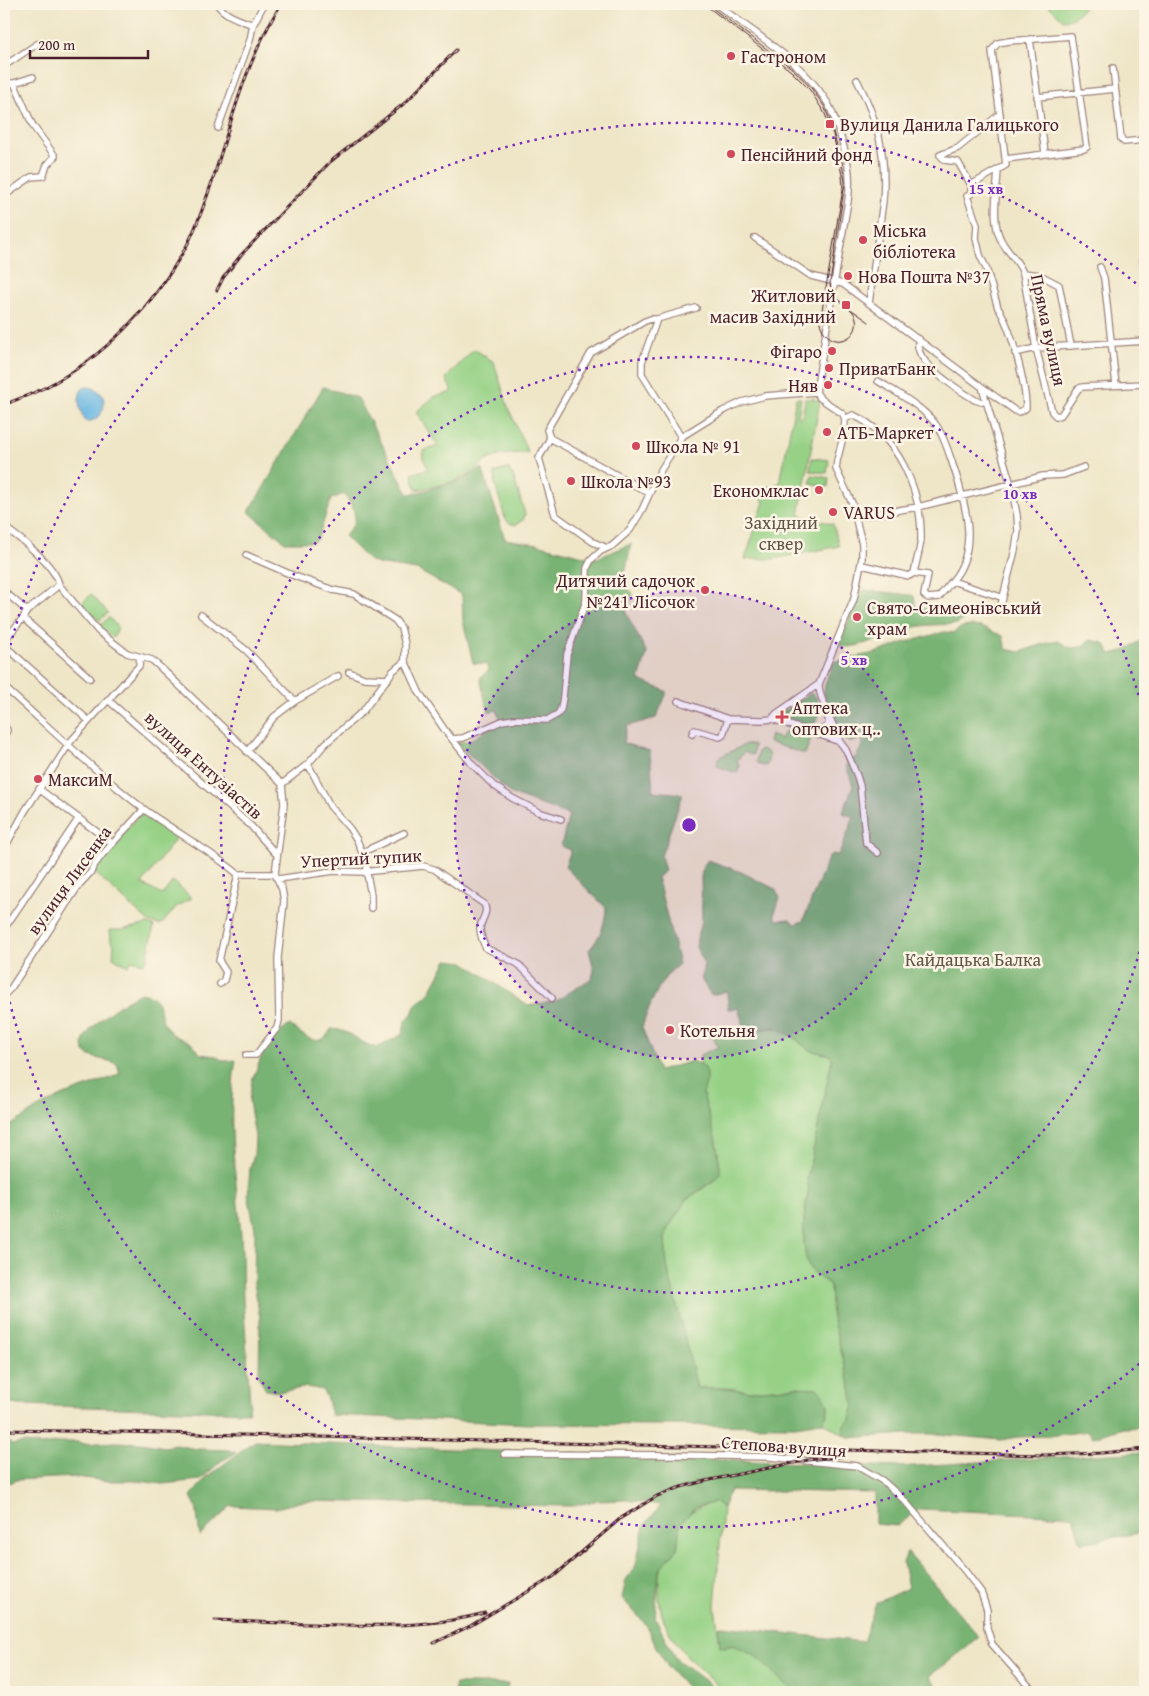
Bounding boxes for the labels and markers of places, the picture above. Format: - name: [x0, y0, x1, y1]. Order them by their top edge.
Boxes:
- place label: Гастроном: [741, 43, 826, 70]
- marker: Гастроном: [725, 50, 737, 62]
- place label: Вулиця Данила Галицького: [840, 111, 1059, 138]
- marker: Вулиця Данила Галицького: [824, 118, 836, 130]
- place label: Пенсійний фонд: [741, 141, 873, 168]
- marker: Пенсійний фонд: [725, 148, 737, 160]
- place label: Міська бібліотека: [873, 217, 956, 265]
- marker: Міська бібліотека: [857, 234, 869, 246]
- place label: Нова Пошта №37: [858, 263, 990, 290]
- marker: Нова Пошта №37: [842, 270, 854, 282]
- place label: Житловий масив Західний: [709, 282, 836, 330]
- marker: Житловий масив Західний: [840, 299, 852, 311]
- place label: Фігаро: [770, 338, 822, 365]
- marker: Фігаро: [826, 345, 838, 357]
- place label: ПриватБанк: [839, 355, 936, 382]
- marker: ПриватБанк: [823, 362, 835, 374]
- place label: Няв: [788, 372, 818, 399]
- marker: Няв: [822, 379, 834, 391]
- place label: АТБ-Маркет: [837, 419, 934, 446]
- marker: АТБ-Маркет: [821, 426, 833, 438]
- place label: Школа № 91: [646, 433, 740, 460]
- marker: Школа № 91: [630, 440, 642, 452]
- place label: Школа №93: [581, 468, 671, 495]
- marker: Школа №93: [565, 475, 577, 487]
- place label: Економклас: [713, 477, 809, 504]
- marker: Економклас: [813, 484, 825, 496]
- place label: VARUS: [843, 499, 895, 526]
- marker: VARUS: [827, 506, 839, 518]
- place label: Дитячий садочок №241 Лісочок: [555, 567, 696, 615]
- marker: Дитячий садочок №241 Лісочок: [699, 584, 711, 596]
- place label: Свято-Симеонівський храм: [867, 594, 1042, 642]
- marker: Свято-Симеонівський храм: [851, 611, 863, 623]
- place label: Аптека оптових ц‥: [792, 694, 881, 742]
- marker: Аптека оптових ц‥: [776, 711, 788, 723]
- place label: МаксиМ: [48, 766, 113, 793]
- marker: МаксиМ: [32, 773, 44, 785]
- centre of rings: [680, 816, 698, 834]
- place label: Котельня: [680, 1017, 755, 1044]
- marker: Котельня: [664, 1024, 676, 1036]

